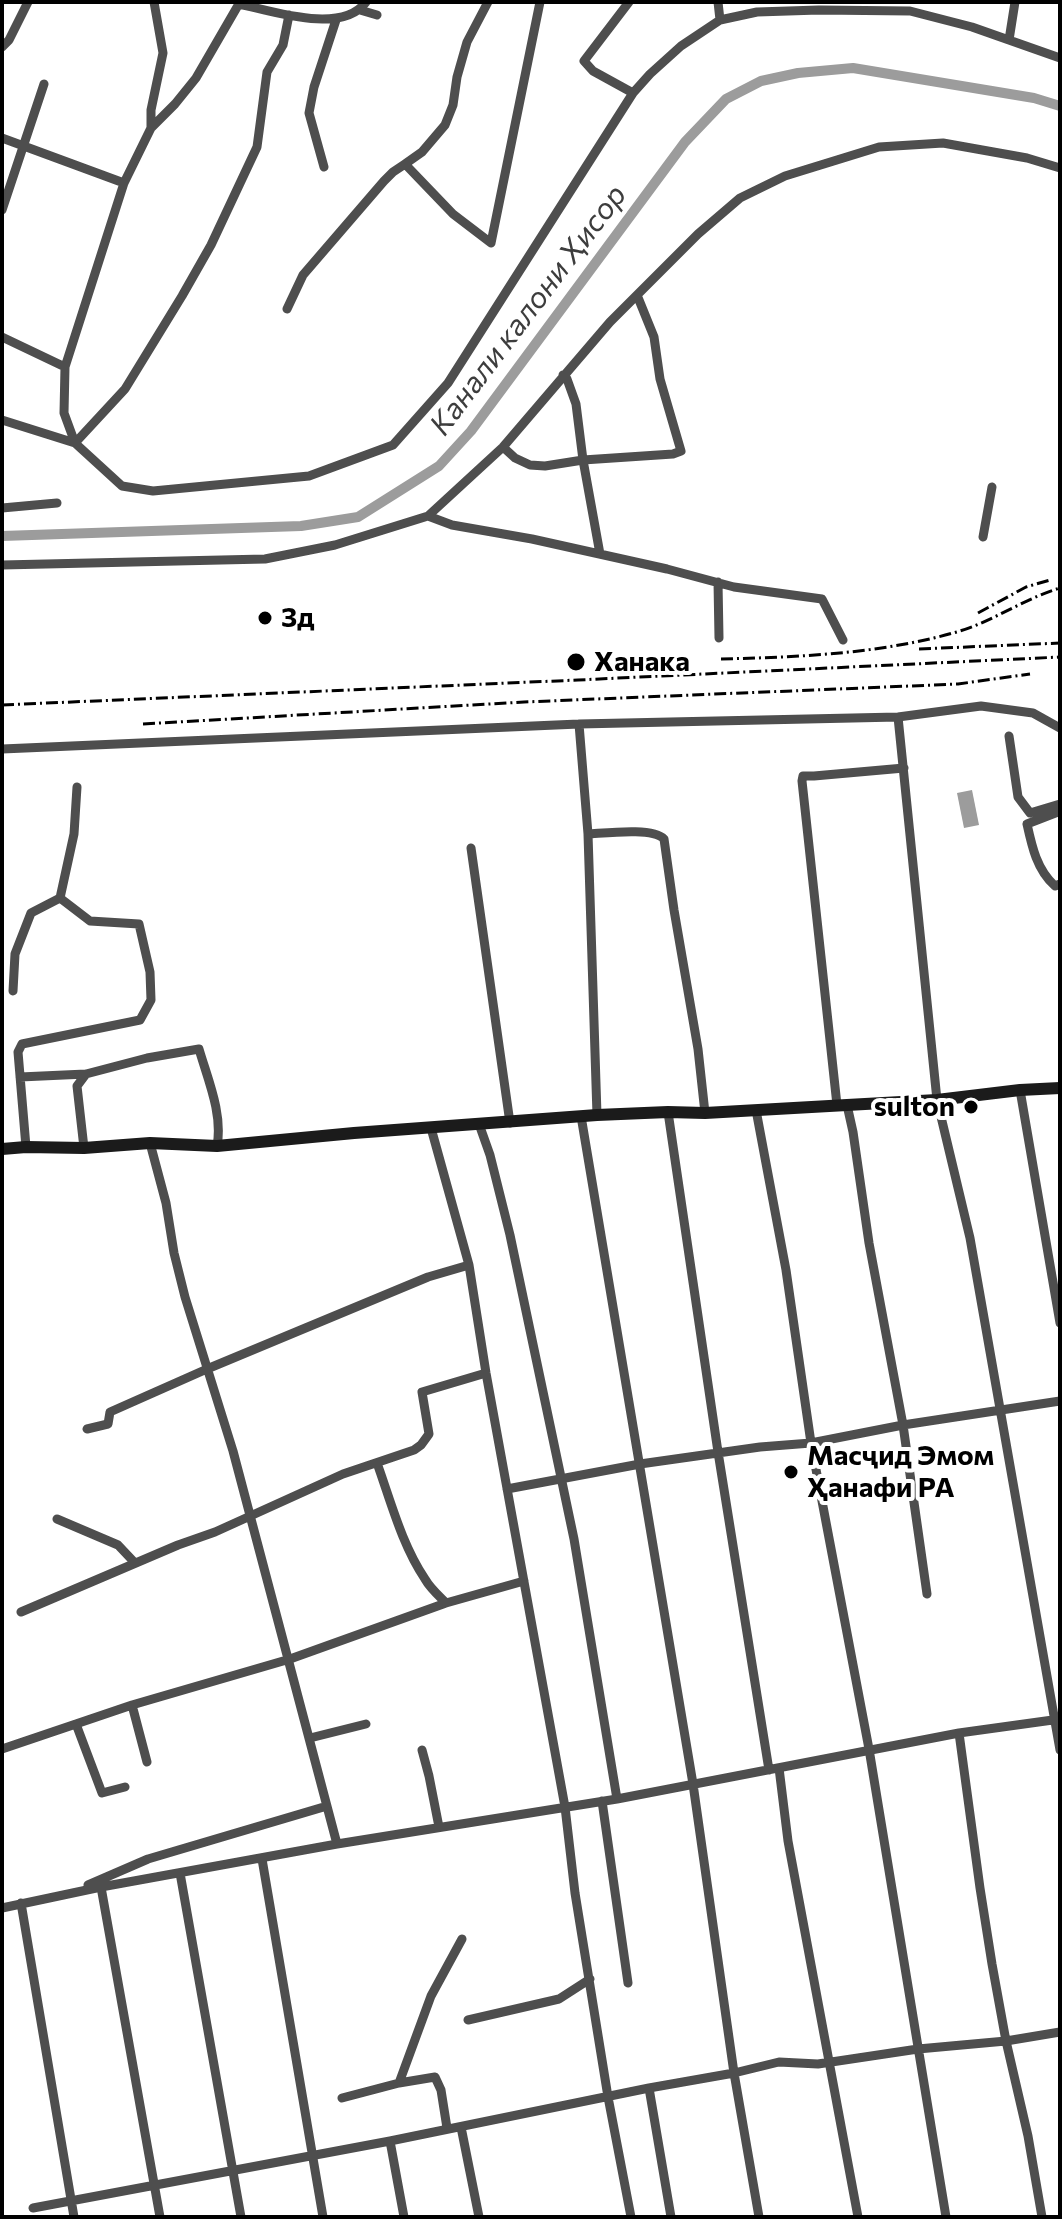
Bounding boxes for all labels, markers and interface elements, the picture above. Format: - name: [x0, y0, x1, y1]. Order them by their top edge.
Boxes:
- water label: Канали калони Ҳисор: [422, 178, 634, 442]
- place label: 3д: [281, 601, 315, 635]
- marker: 3д: [256, 609, 274, 627]
- place label: Ханака: [594, 645, 690, 679]
- marker: Ханака: [565, 651, 587, 673]
- place label: sulton: [874, 1090, 955, 1124]
- marker: sulton: [962, 1098, 980, 1116]
- place label: Масҷид Эмом Ҳанафи РА: [807, 1439, 994, 1505]
- marker: Масҷид Эмом Ҳанафи РА: [782, 1463, 800, 1481]

